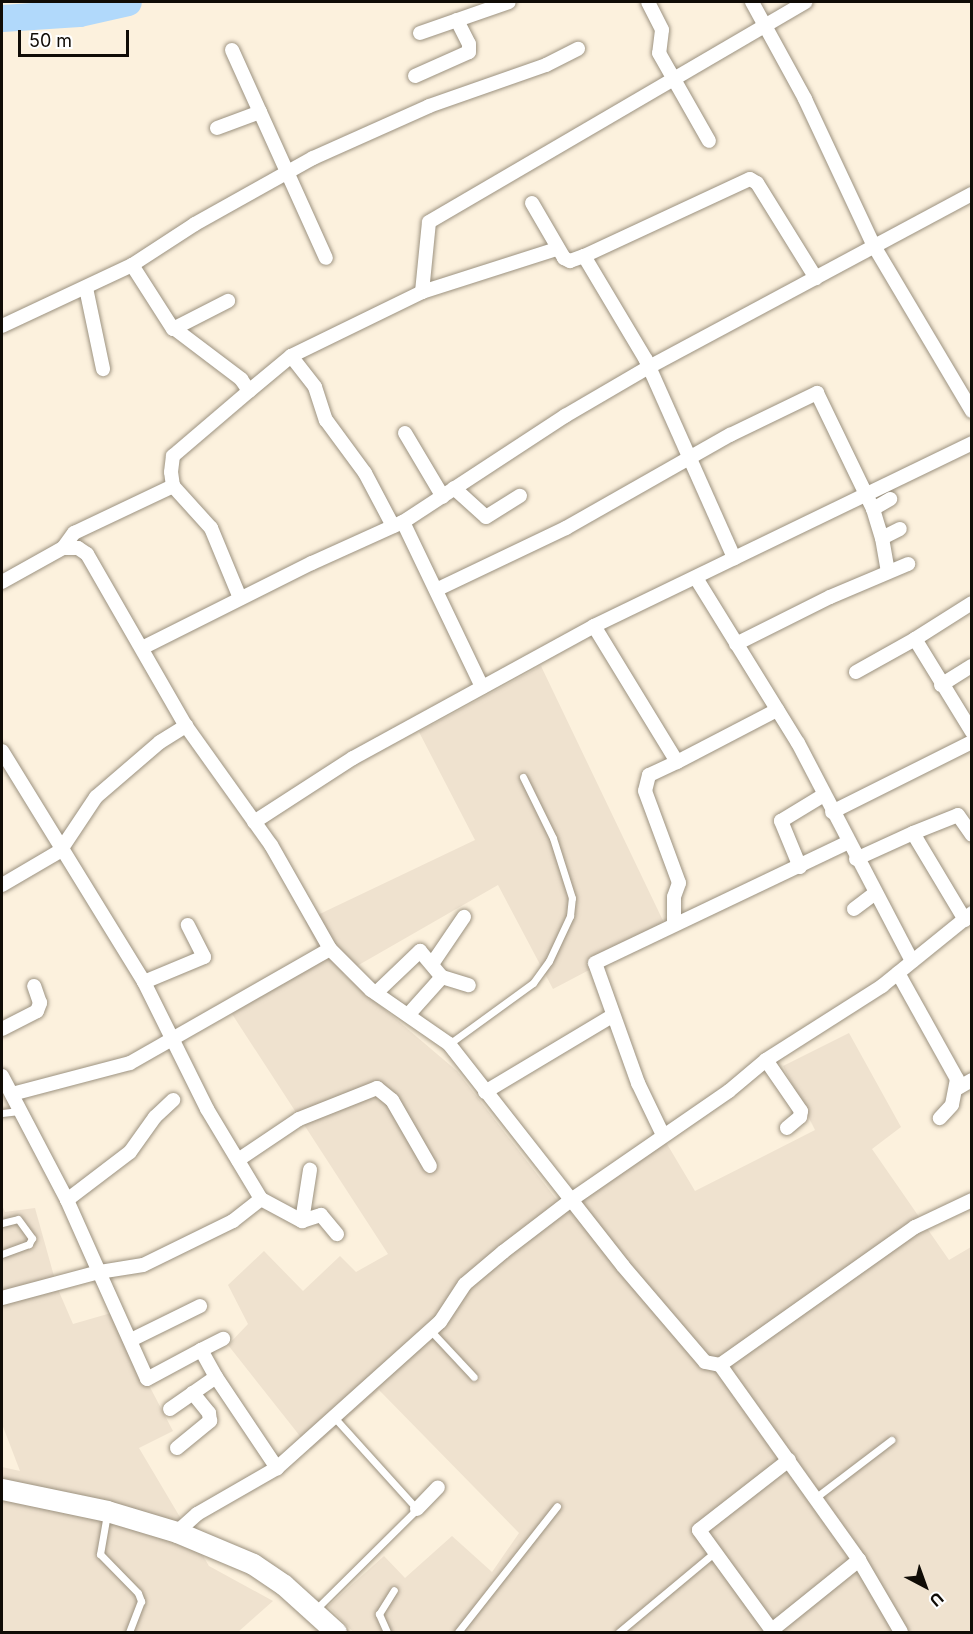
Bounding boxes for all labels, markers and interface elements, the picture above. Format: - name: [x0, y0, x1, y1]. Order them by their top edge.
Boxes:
- scale bar: [21, 18, 132, 56]
- text: 50 m: [29, 30, 72, 51]
- north arrow: [895, 1556, 955, 1616]
- text: U: [926, 1588, 948, 1611]

